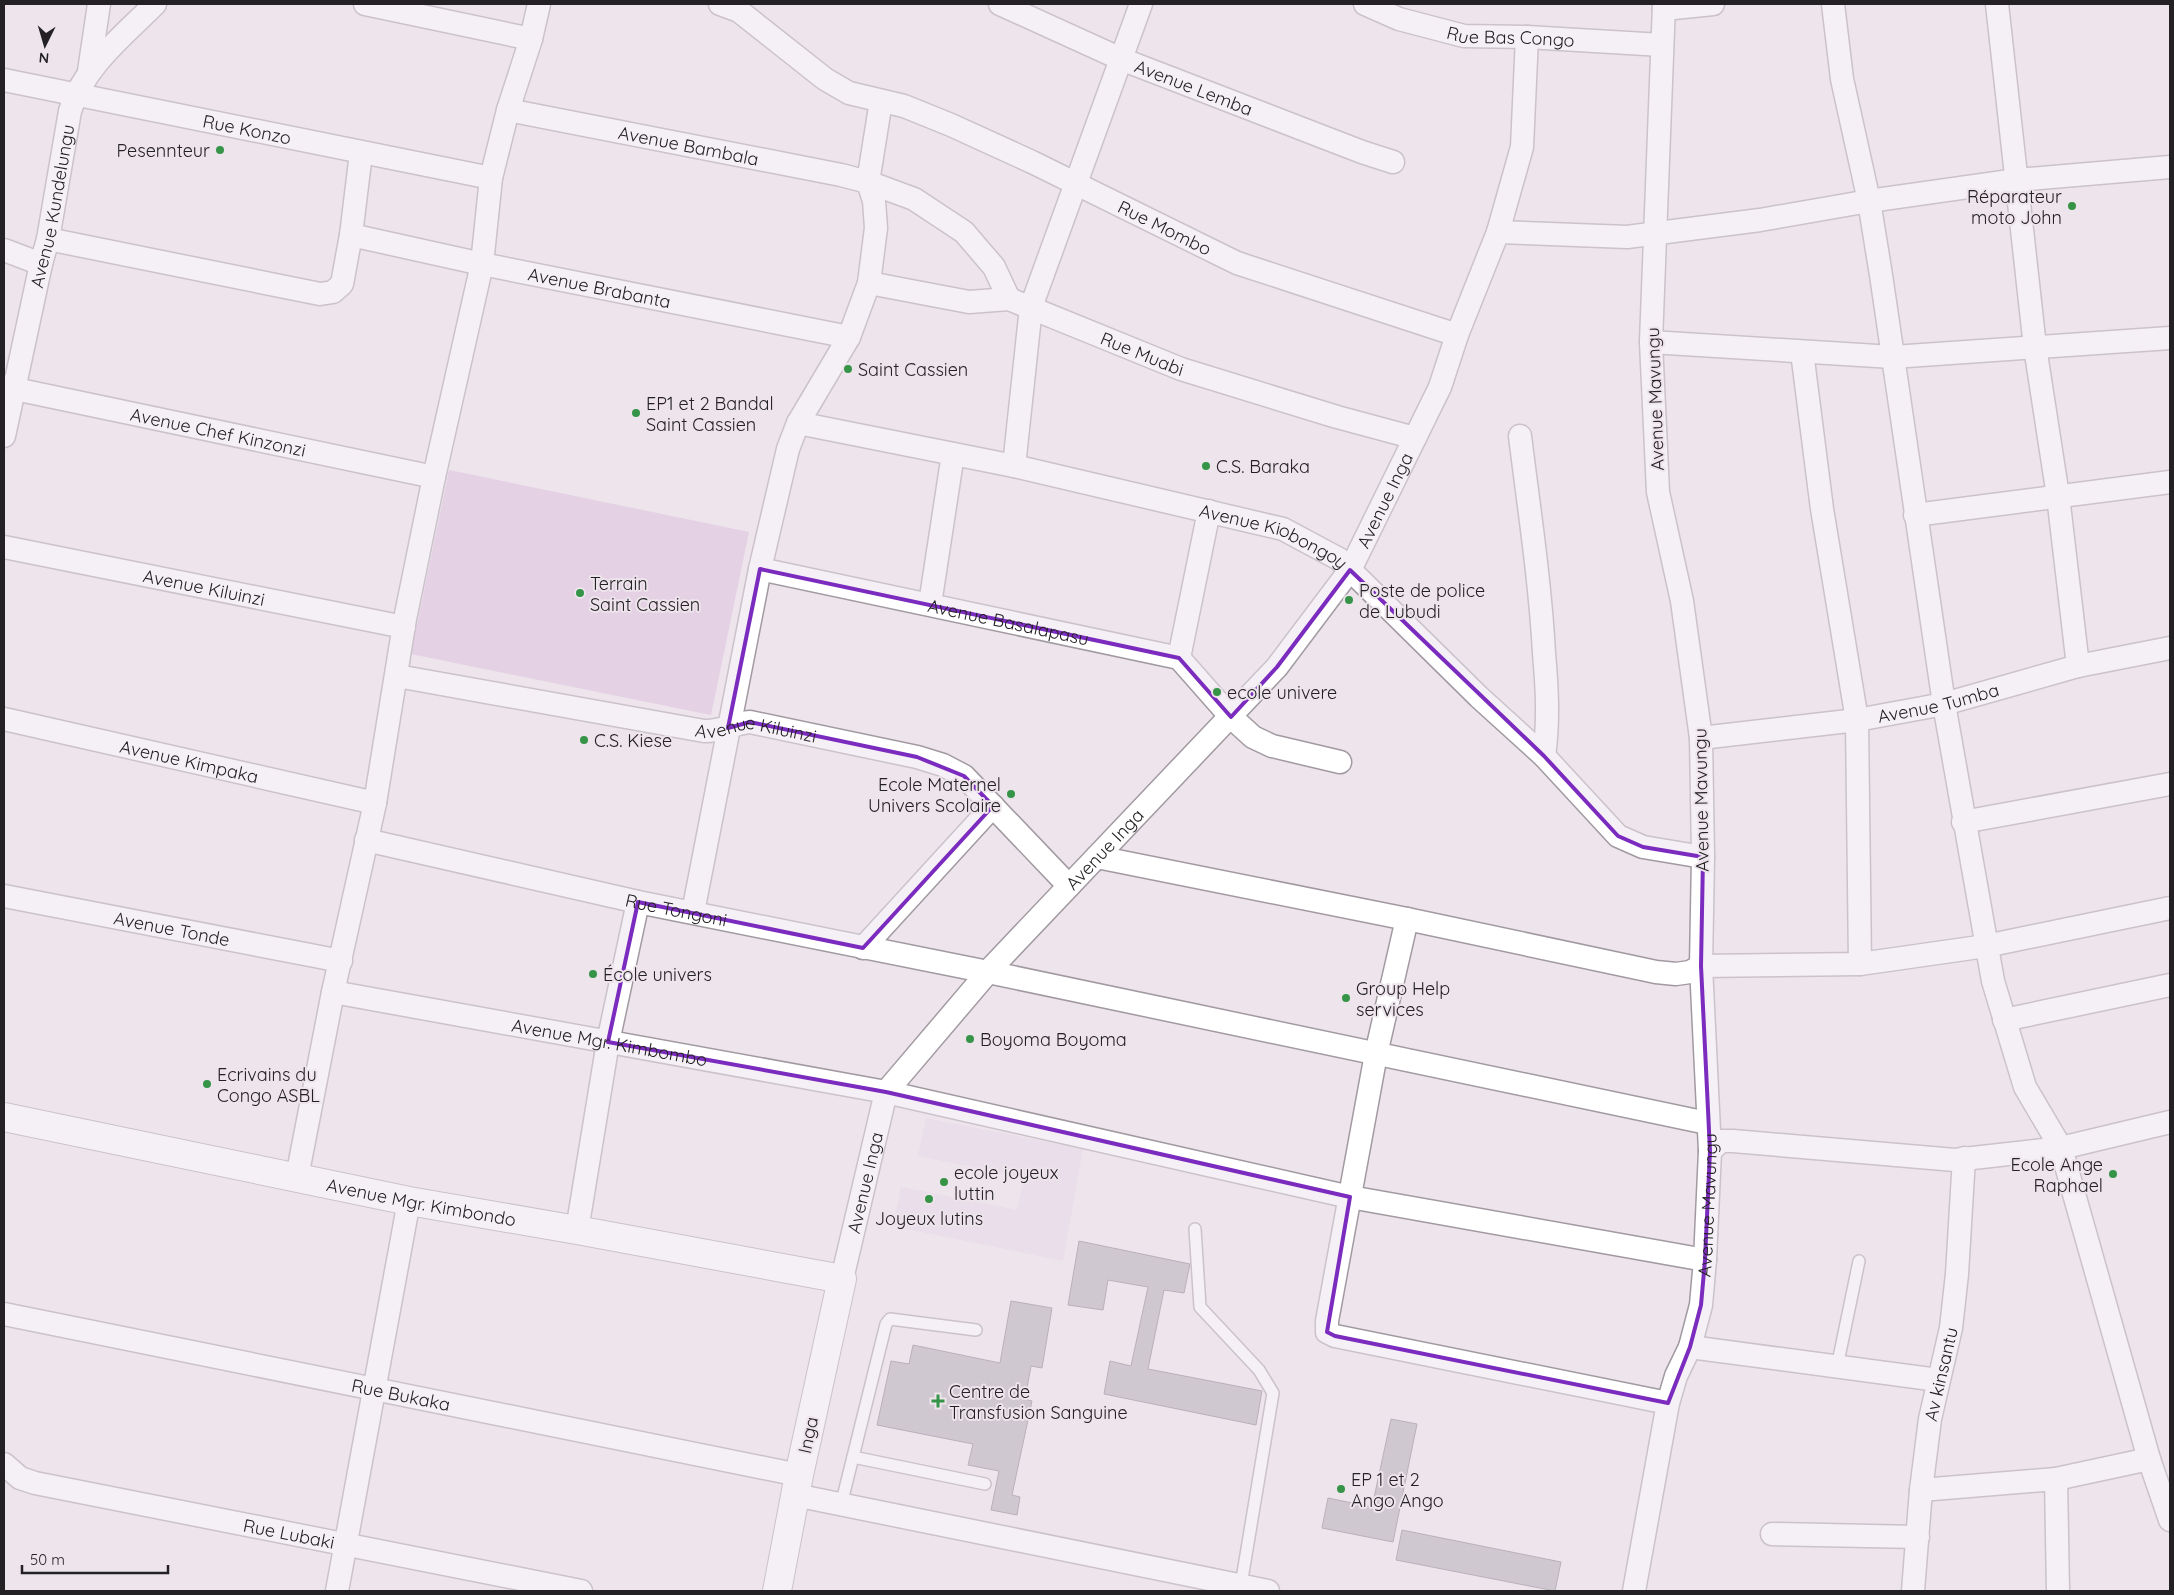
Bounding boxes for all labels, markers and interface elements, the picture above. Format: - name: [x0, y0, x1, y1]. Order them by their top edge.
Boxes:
- north arrow: [20, 20, 70, 70]
- street label: Rue Bas Congo: [1444, 20, 1575, 51]
- text: N: [38, 49, 50, 67]
- street label: Avenue Lemba: [1132, 54, 1256, 120]
- street label: Rue Konzo: [201, 109, 293, 149]
- street label: Avenue Bambala: [616, 120, 761, 170]
- street label: Avenue Kundelungu: [25, 122, 79, 290]
- place label: Pesennteur: [117, 139, 210, 162]
- marker: Pesennteur: [214, 144, 226, 156]
- place label: Réparateur moto John: [1967, 185, 2062, 229]
- street label: Rue Mombo: [1114, 195, 1215, 260]
- marker: Réparateur moto John: [2066, 200, 2078, 212]
- street label: Avenue Brabanta: [526, 262, 673, 313]
- street label: Rue Muabi: [1097, 326, 1187, 381]
- street label: Avenue Mavungu: [1641, 327, 1669, 471]
- place label: Saint Cassien: [858, 358, 968, 381]
- marker: Saint Cassien: [842, 363, 854, 375]
- place label: EP1 et 2 Bandal Saint Cassien: [646, 392, 774, 436]
- street label: Avenue Chef Kinzonzi: [128, 402, 308, 461]
- marker: EP1 et 2 Bandal Saint Cassien: [630, 407, 642, 419]
- street label: Avenue Inga: [1351, 449, 1417, 552]
- place label: C.S. Baraka: [1216, 455, 1310, 478]
- marker: C.S. Baraka: [1200, 460, 1212, 472]
- street label: Avenue Kiobongoy: [1197, 498, 1353, 573]
- street label: Avenue Kiluinzi: [141, 564, 267, 610]
- place label: Terrain Saint Cassien: [590, 572, 700, 616]
- place label: Poste de police de Lubudi: [1359, 579, 1485, 623]
- marker: Terrain Saint Cassien: [574, 587, 586, 599]
- street label: Avenue Basalapasu: [926, 593, 1091, 650]
- marker: Poste de police de Lubudi: [1343, 594, 1355, 606]
- street label: Avenue Tumba: [1876, 678, 2001, 727]
- place label: ecole univere: [1227, 681, 1337, 704]
- marker: ecole univere: [1211, 686, 1223, 698]
- street label: Avenue Kiluinzi: [693, 710, 819, 747]
- street label: Avenue Mavungu: [1688, 728, 1714, 872]
- place label: C.S. Kiese: [594, 729, 672, 752]
- street label: Avenue Kimpaka: [118, 734, 261, 788]
- marker: C.S. Kiese: [578, 734, 590, 746]
- place label: Ecole Maternel Univers Scolaire: [868, 773, 1001, 817]
- marker: Ecole Maternel Univers Scolaire: [1005, 788, 1017, 800]
- street label: Avenue Inga: [1060, 803, 1148, 894]
- street label: Rue Tongoni: [623, 888, 729, 931]
- street label: Avenue Tonde: [112, 906, 232, 951]
- place label: École univers: [603, 963, 712, 986]
- marker: École univers: [587, 968, 599, 980]
- place label: Group Help services: [1356, 977, 1450, 1021]
- marker: Group Help services: [1340, 992, 1352, 1004]
- street label: Avenue Mgr. Kimbombo: [510, 1013, 709, 1071]
- place label: Boyoma Boyoma: [980, 1028, 1127, 1051]
- marker: Boyoma Boyoma: [964, 1033, 976, 1045]
- place label: Ecrivains du Congo ASBL: [217, 1063, 320, 1107]
- marker: Ecrivains du Congo ASBL: [201, 1078, 213, 1090]
- street label: Avenue Inga: [842, 1130, 888, 1236]
- street label: Avenue Mavungu: [1692, 1133, 1722, 1278]
- place label: Ecole Ange Raphael: [2011, 1153, 2103, 1197]
- place label: ecole joyeux luttin: [954, 1161, 1059, 1205]
- marker: Ecole Ange Raphael: [2107, 1168, 2119, 1180]
- street label: Avenue Mgr. Kimbondo: [325, 1173, 518, 1231]
- marker: ecole joyeux luttin: [938, 1176, 950, 1188]
- marker: Joyeux lutins: [923, 1193, 935, 1205]
- place label: Joyeux lutins: [875, 1207, 983, 1230]
- street label: Av kinsantu: [1918, 1325, 1962, 1423]
- street label: Rue Bukaka: [350, 1373, 452, 1416]
- place label: Centre de Transfusion Sanguine: [949, 1380, 1128, 1424]
- marker: Centre de Transfusion Sanguine: [931, 1394, 945, 1408]
- street label: Inga: [793, 1415, 823, 1455]
- place label: EP 1 et 2 Ango Ango: [1351, 1468, 1444, 1512]
- marker: EP 1 et 2 Ango Ango: [1335, 1483, 1347, 1495]
- street label: Rue Lubaki: [241, 1513, 337, 1553]
- scale bar: [22, 1542, 169, 1574]
- text: 50 m: [30, 1550, 65, 1569]

